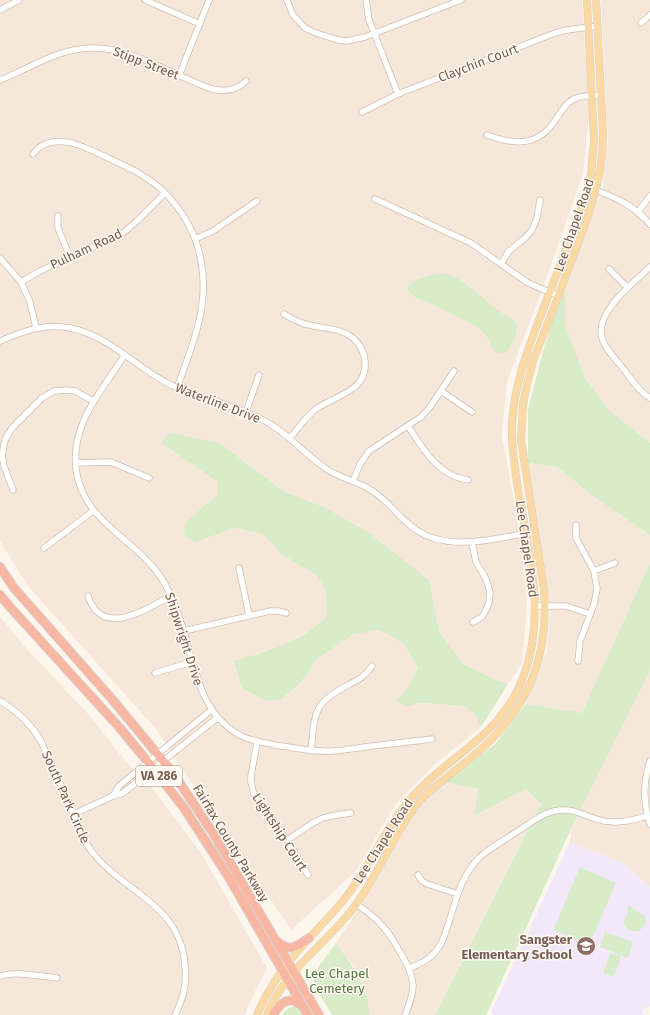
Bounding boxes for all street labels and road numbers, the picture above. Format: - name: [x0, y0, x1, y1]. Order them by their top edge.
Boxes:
- street label: Claychin Court: [436, 41, 520, 85]
- street label: Stipp Street: [111, 44, 181, 83]
- street label: Lee Chapel Road: [551, 176, 597, 274]
- street label: Pulham Road: [48, 226, 124, 272]
- street label: Waterline Drive: [173, 380, 263, 426]
- street label: Lee Chapel Road: [513, 500, 541, 598]
- street label: Shipwright Drive: [162, 591, 206, 687]
- street label: South Park Circle: [39, 748, 93, 846]
- road number: VA 286: [136, 766, 182, 786]
- street label: Fairfax County Parkway: [190, 781, 272, 905]
- street label: Lightship Court: [249, 790, 311, 874]
- street label: Lee Chapel Road: [350, 796, 416, 886]

